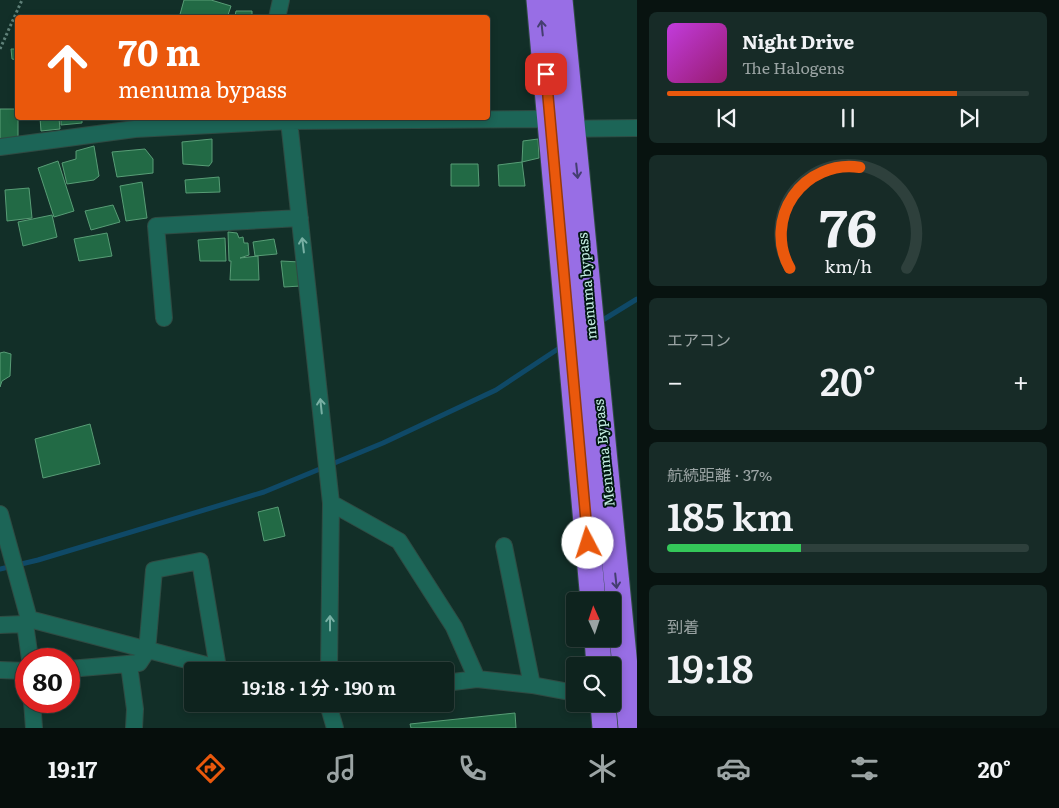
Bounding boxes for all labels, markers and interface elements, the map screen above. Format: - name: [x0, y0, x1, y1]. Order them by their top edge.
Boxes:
- one-way arrow: [537, 21, 547, 37]
- text: 70 m: [118, 25, 200, 77]
- text: Night Drive: [742, 27, 854, 55]
- icon: ahead: [35, 35, 100, 100]
- pin: [525, 53, 567, 95]
- text: The Halogens: [742, 55, 844, 79]
- icon: arrive: [532, 60, 560, 88]
- text: menuma bypass: [118, 72, 287, 105]
- icon: previous: [713, 104, 741, 132]
- icon: pause: [834, 104, 862, 132]
- icon: next: [955, 104, 983, 132]
- one-way arrow: [572, 163, 582, 179]
- text: 76: [819, 186, 877, 263]
- street label: menuma bypass: [571, 232, 601, 340]
- one-way arrow: [298, 237, 308, 253]
- text: km/h: [824, 252, 872, 279]
- text: エアコン: [667, 327, 731, 351]
- text: 20°: [820, 351, 876, 408]
- text: −: [667, 359, 683, 401]
- text: +: [1013, 359, 1029, 401]
- street label: Menuma Bypass: [587, 398, 619, 508]
- one-way arrow: [316, 399, 326, 415]
- text: 航続距離 · 37%: [667, 462, 772, 486]
- text: 185 km: [667, 486, 794, 543]
- position arrow: [561, 516, 613, 568]
- one-way arrow: [612, 572, 621, 588]
- north arrow: [566, 592, 621, 648]
- map controls: [566, 592, 621, 712]
- text: 到着: [667, 614, 699, 638]
- one-way arrow: [326, 615, 335, 631]
- text: 19:18: [667, 638, 754, 695]
- speed limit sign: 80: [15, 648, 80, 713]
- button: search: [566, 657, 621, 712]
- text: 19:18 · 1 分 · 190 m: [242, 673, 396, 701]
- icon: directions: [193, 751, 228, 786]
- icon: music: [324, 751, 359, 786]
- icon: phone: [455, 751, 490, 786]
- icon: climate: [585, 751, 620, 786]
- icon: car: [716, 751, 751, 786]
- icon: filters: [847, 751, 882, 786]
- text: 19:17: [48, 752, 97, 785]
- text: 20°: [978, 752, 1011, 785]

